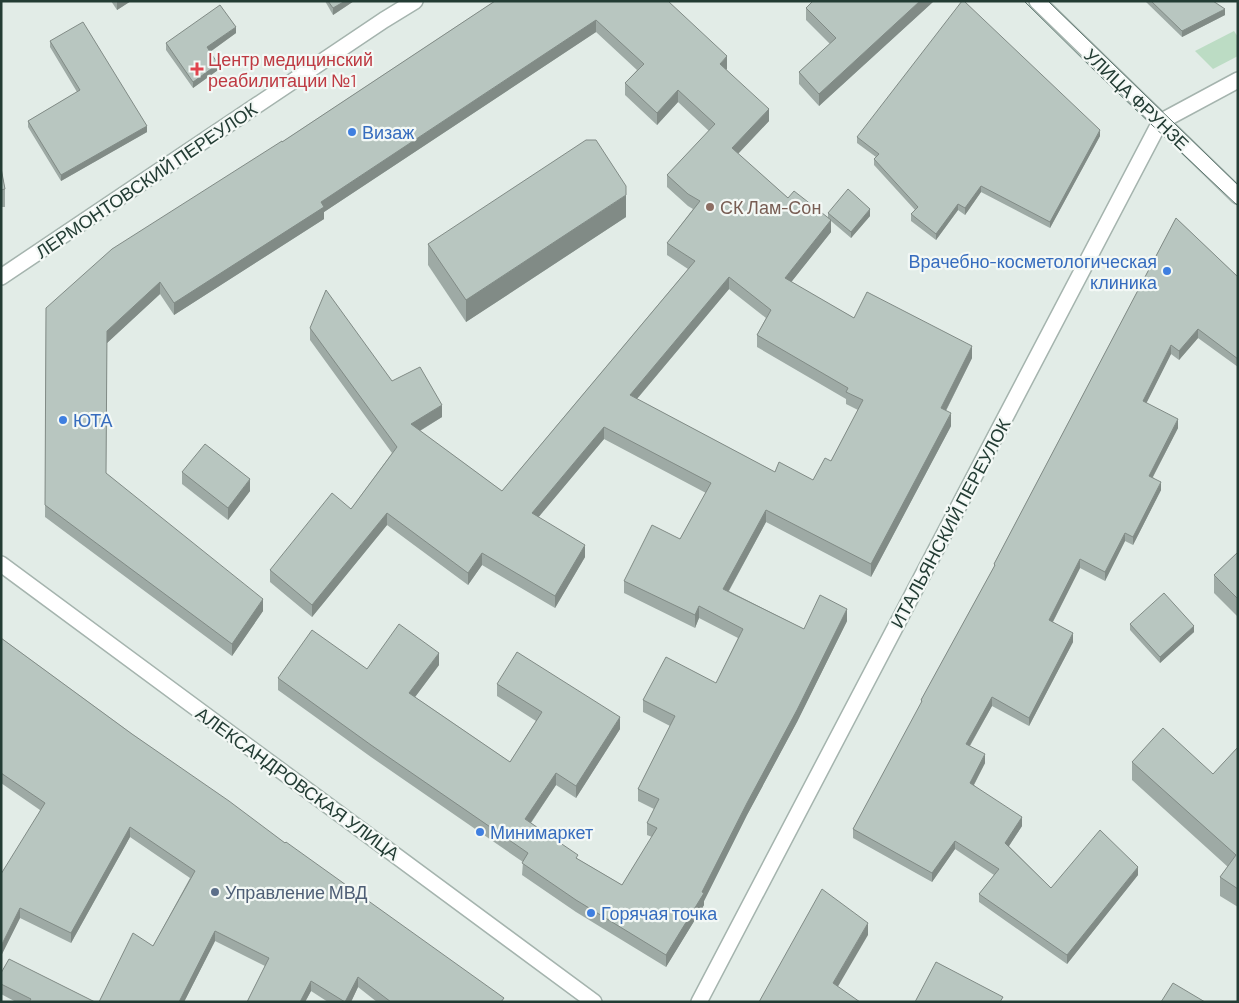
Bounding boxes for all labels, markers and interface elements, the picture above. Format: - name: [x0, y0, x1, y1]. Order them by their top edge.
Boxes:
- street label: УЛИЦА ФРУНЗЕ: [1080, 43, 1194, 155]
- place label: Центр медицинский реабилитации №1: [208, 48, 373, 91]
- marker: Центр медицинский реабилитации №1: [190, 62, 204, 76]
- street label: ЛЕРМОНТОВСКИЙ ПЕРЕУЛОК: [31, 97, 261, 262]
- place label: Визаж: [362, 121, 414, 143]
- marker: Визаж: [346, 126, 358, 138]
- place label: СК Лам-Сон: [720, 196, 821, 218]
- marker: СК Лам-Сон: [704, 201, 716, 213]
- place label: Врачебно-косметологическая клиника: [909, 250, 1158, 293]
- marker: Врачебно-косметологическая клиника: [1161, 265, 1173, 277]
- place label: ЮТА: [73, 409, 113, 431]
- marker: ЮТА: [57, 414, 69, 426]
- street label: ИТАЛЬЯНСКИЙ ПЕРЕУЛОК: [885, 414, 1015, 631]
- street label: АЛЕКСАНДРОВСКАЯ УЛИЦА: [192, 702, 404, 864]
- place label: Минимаркет: [490, 821, 593, 843]
- marker: Минимаркет: [474, 826, 486, 838]
- place label: Управление МВД: [225, 881, 367, 903]
- marker: Управление МВД: [209, 886, 221, 898]
- place label: Горячая точка: [601, 902, 718, 924]
- marker: Горячая точка: [585, 907, 597, 919]

